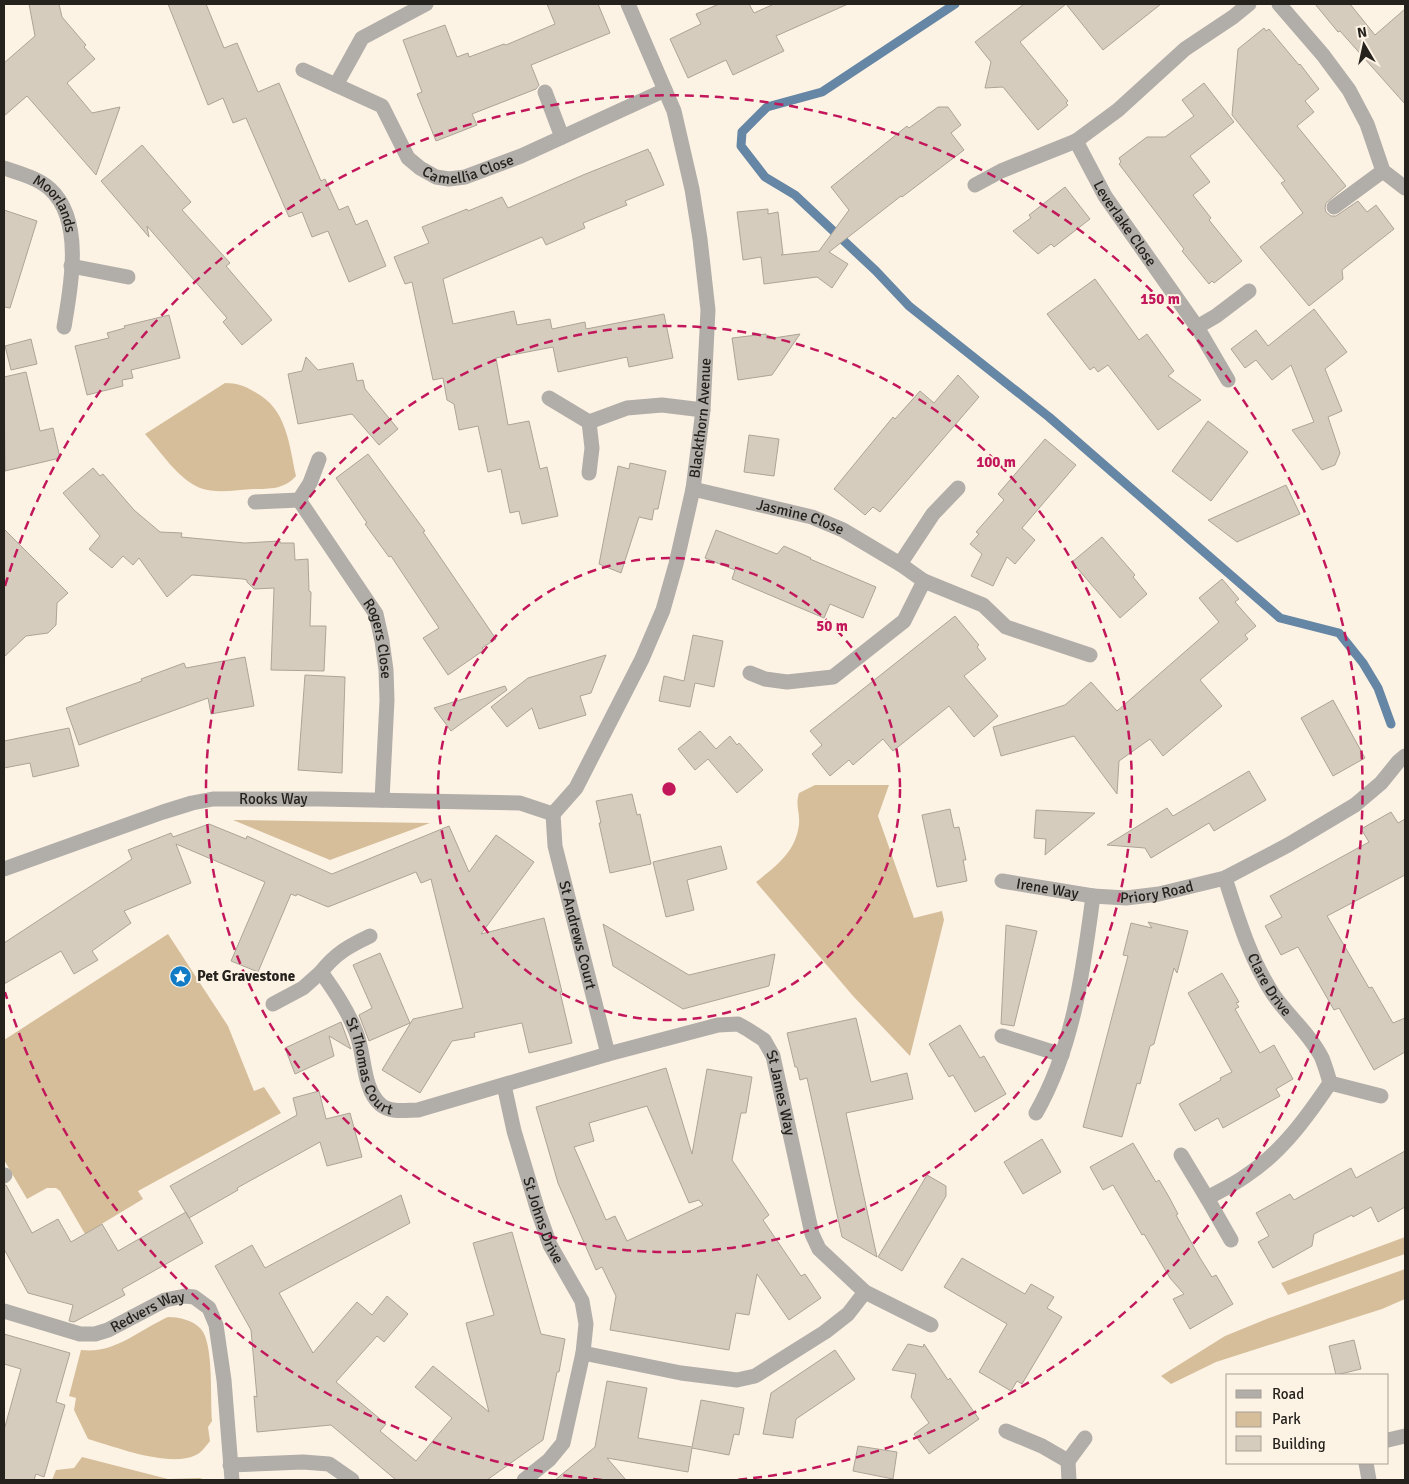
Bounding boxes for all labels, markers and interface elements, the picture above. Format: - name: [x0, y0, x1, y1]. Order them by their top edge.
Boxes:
- north arrow: [1339, 20, 1389, 70]
- text: N: [1356, 23, 1368, 42]
- street label: Camellia Close: [419, 151, 516, 188]
- street label: Moorlands: [30, 171, 80, 234]
- street label: Leverlake Close: [1090, 178, 1160, 270]
- text: 150 m: [1140, 290, 1180, 308]
- street label: Blackthorn Avenue: [685, 357, 715, 479]
- text: 100 m: [976, 453, 1016, 471]
- street label: Jasmine Close: [755, 495, 847, 539]
- street label: Rogers Close: [359, 595, 395, 679]
- text: 50 m: [816, 617, 848, 635]
- centre of rings: [660, 780, 678, 798]
- street label: Rooks Way: [239, 790, 308, 808]
- street label: Irene Way: [1015, 874, 1080, 902]
- street label: Priory Road: [1119, 877, 1195, 907]
- street label: St Andrews Court: [555, 879, 600, 991]
- street label: Clare Drive: [1244, 950, 1296, 1020]
- place icon: Pet Gravestone: [169, 964, 193, 988]
- place label: Pet Gravestone: [197, 967, 295, 985]
- street label: St Thomas Court: [342, 1014, 395, 1119]
- street label: St James Way: [762, 1047, 799, 1137]
- street label: St Johns Drive: [519, 1175, 568, 1267]
- street label: Redvers Way: [107, 1287, 186, 1336]
- legend: [1226, 1374, 1389, 1464]
- text: Road: [1272, 1385, 1304, 1403]
- text: Park: [1272, 1410, 1301, 1428]
- text: Building: [1272, 1435, 1326, 1453]

